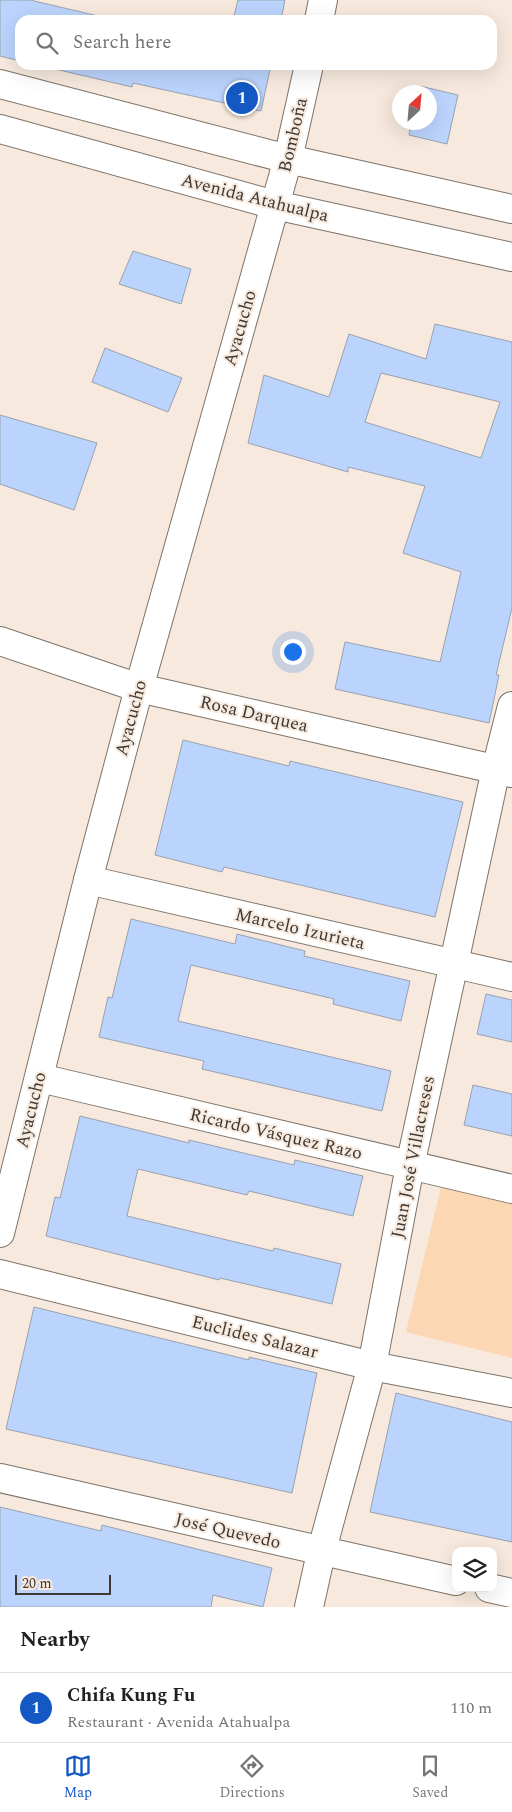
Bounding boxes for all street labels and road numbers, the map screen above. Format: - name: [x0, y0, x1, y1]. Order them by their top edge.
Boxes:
- street label: Bomboña: [271, 95, 315, 175]
- street label: Avenida Atahualpa: [178, 167, 332, 229]
- street label: Ayacucho: [216, 287, 264, 369]
- street label: Ayacucho: [108, 677, 154, 759]
- street label: Rosa Darquea: [197, 688, 311, 740]
- street label: Marcelo Izurieta: [232, 901, 368, 957]
- street label: Ayacucho: [8, 1069, 54, 1151]
- street label: Juan José Villacreses: [384, 1073, 442, 1241]
- street label: Ricardo Vásquez Razo: [187, 1101, 365, 1167]
- street label: Euclides Salazar: [189, 1308, 321, 1366]
- street label: José Quevedo: [172, 1506, 284, 1556]

